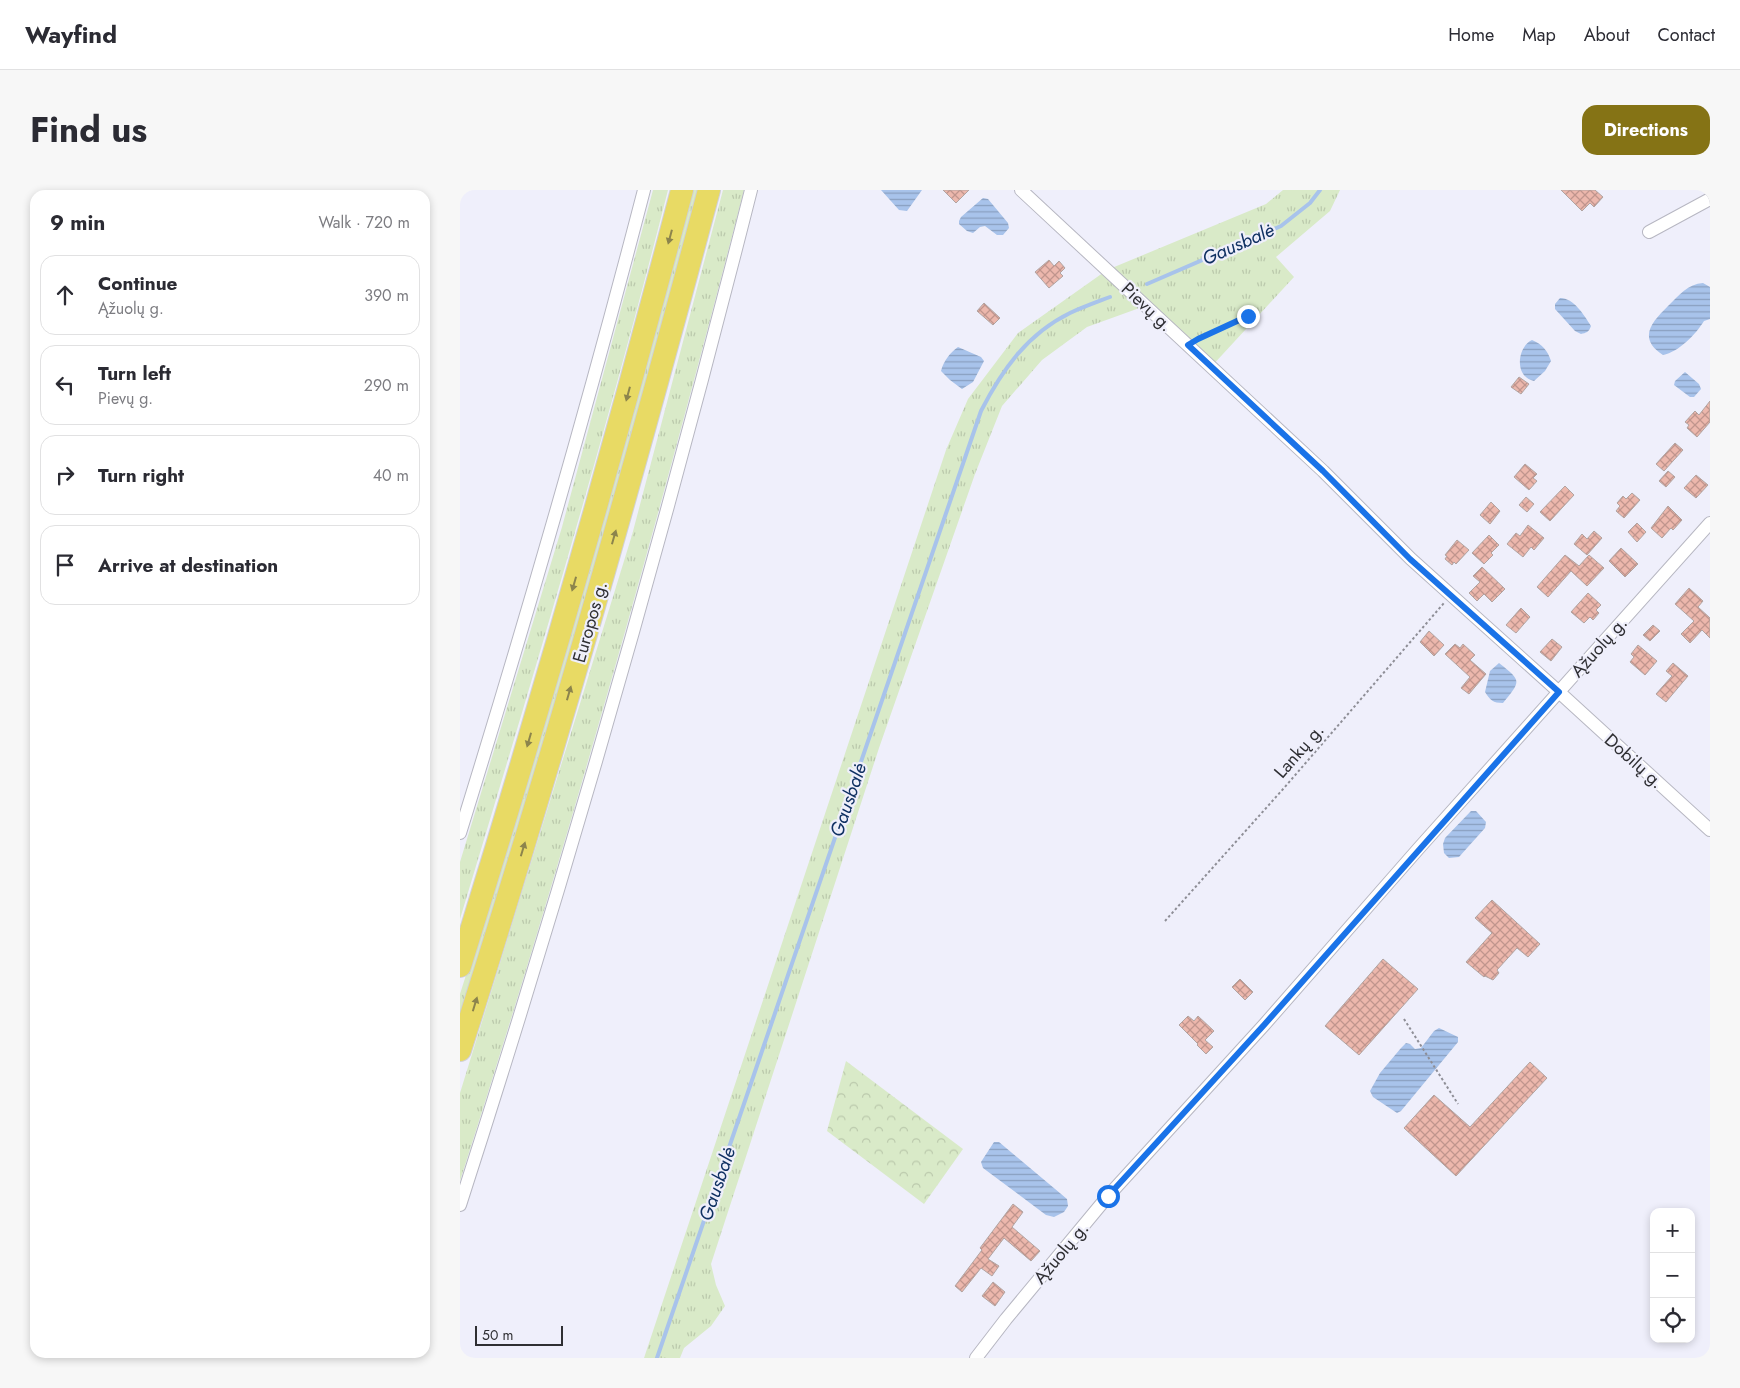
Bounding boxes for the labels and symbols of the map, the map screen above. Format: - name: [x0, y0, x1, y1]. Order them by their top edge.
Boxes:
- water label: Gausbalė: [1197, 216, 1279, 272]
- one-way arrow: [666, 230, 674, 245]
- street label: Pievų g.: [1115, 276, 1179, 338]
- route end: [1237, 305, 1260, 328]
- one-way arrow: [623, 387, 631, 402]
- one-way arrow: [611, 529, 619, 544]
- one-way arrow: [570, 577, 578, 592]
- street label: Europos g.: [566, 578, 614, 666]
- street label: Ąžuolų g.: [1565, 611, 1633, 683]
- one-way arrow: [566, 685, 574, 700]
- street label: Lankų g.: [1268, 718, 1330, 784]
- street label: Dobilų g.: [1599, 727, 1669, 795]
- one-way arrow: [524, 733, 532, 748]
- water label: Gausbalė: [823, 759, 873, 841]
- one-way arrow: [519, 841, 527, 856]
- one-way arrow: [471, 996, 479, 1011]
- water label: Gausbalė: [692, 1143, 742, 1225]
- route start: [1097, 1185, 1120, 1208]
- street label: Ąžuolų g.: [1027, 1216, 1095, 1290]
- scale bar: [475, 1323, 562, 1346]

